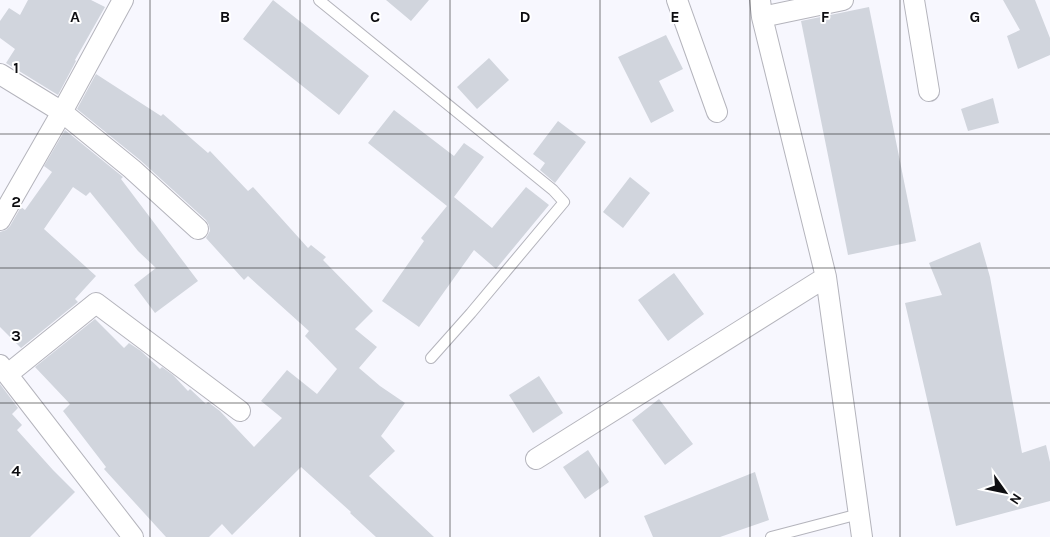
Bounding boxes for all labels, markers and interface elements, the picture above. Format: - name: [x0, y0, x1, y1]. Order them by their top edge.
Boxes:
- text: A: [70, 7, 80, 26]
- text: B: [220, 7, 230, 26]
- text: C: [370, 7, 380, 26]
- text: D: [520, 7, 531, 26]
- text: E: [670, 7, 680, 26]
- text: F: [821, 7, 830, 26]
- text: G: [970, 7, 980, 26]
- text: 1: [13, 58, 19, 77]
- text: 2: [11, 192, 21, 211]
- text: 3: [11, 326, 21, 345]
- text: 4: [11, 461, 21, 480]
- north arrow: [980, 467, 1030, 517]
- text: N: [1006, 490, 1025, 508]

